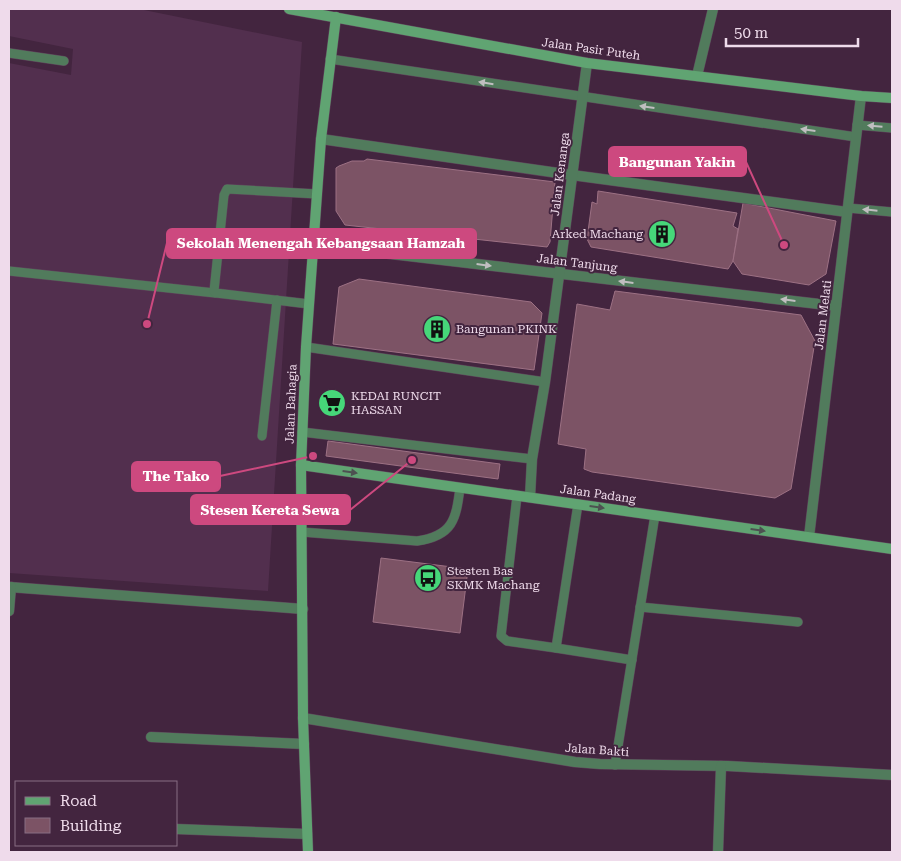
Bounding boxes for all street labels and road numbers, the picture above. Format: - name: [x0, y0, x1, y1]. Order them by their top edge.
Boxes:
- street label: Jalan Pasir Puteh: [541, 35, 641, 63]
- street label: Jalan Kenanga: [548, 131, 572, 217]
- street label: Jalan Tanjung: [536, 251, 618, 275]
- street label: Jalan Melati: [812, 279, 834, 351]
- street label: Jalan Bahagia: [283, 363, 299, 444]
- street label: Jalan Padang: [559, 482, 637, 506]
- street label: Jalan Bakti: [564, 741, 630, 759]

